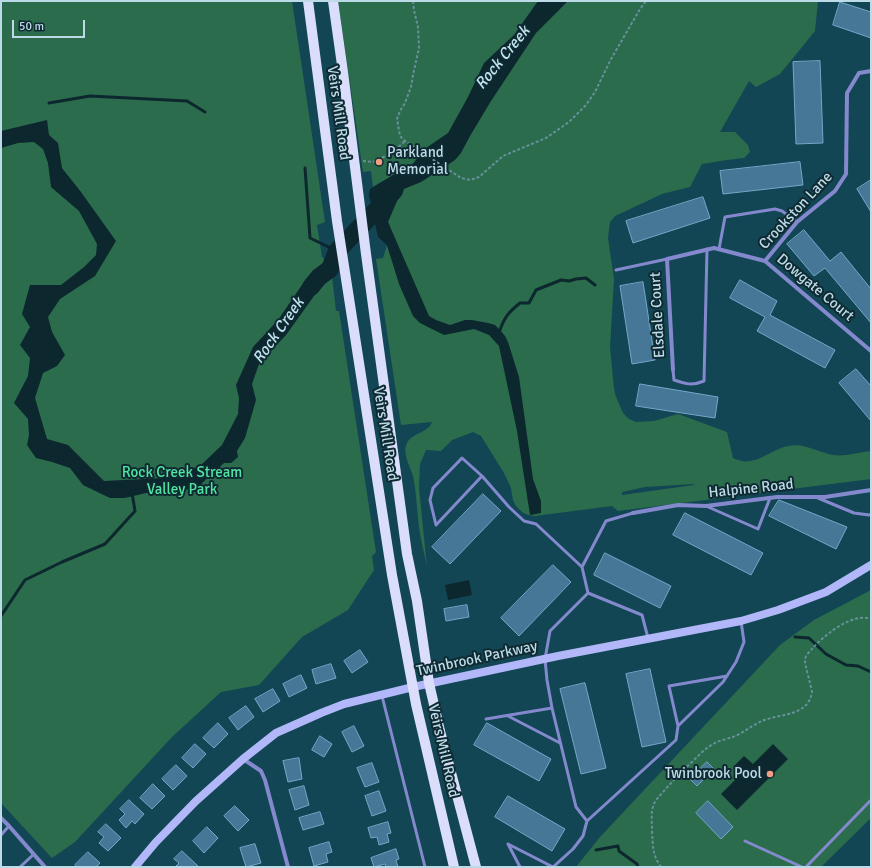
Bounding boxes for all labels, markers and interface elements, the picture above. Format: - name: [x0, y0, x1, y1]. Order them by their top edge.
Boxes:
- scale bar: [14, 12, 87, 38]
- text: 50 m: [19, 19, 44, 34]
- water label: Rock Creek: [472, 22, 534, 94]
- street label: Veirs Mill Road: [322, 65, 354, 161]
- place label: Parkland Memorial: [387, 144, 448, 179]
- marker: Parkland Memorial: [374, 157, 384, 167]
- street label: Crookston Lane: [756, 169, 836, 253]
- street label: Dowgate Court: [773, 250, 857, 326]
- street label: Elsdale Court: [647, 272, 669, 358]
- water label: Rock Creek: [249, 294, 309, 368]
- street label: Veirs Mill Road: [369, 386, 401, 482]
- park label: Rock Creek Stream Valley Park: [122, 464, 242, 499]
- street label: Halpine Road: [708, 476, 794, 502]
- street label: Twinbrook Parkway: [415, 637, 539, 681]
- street label: Veirs Mill Road: [424, 703, 462, 799]
- place label: Twinbrook Pool: [665, 765, 762, 783]
- marker: Twinbrook Pool: [765, 769, 775, 779]

